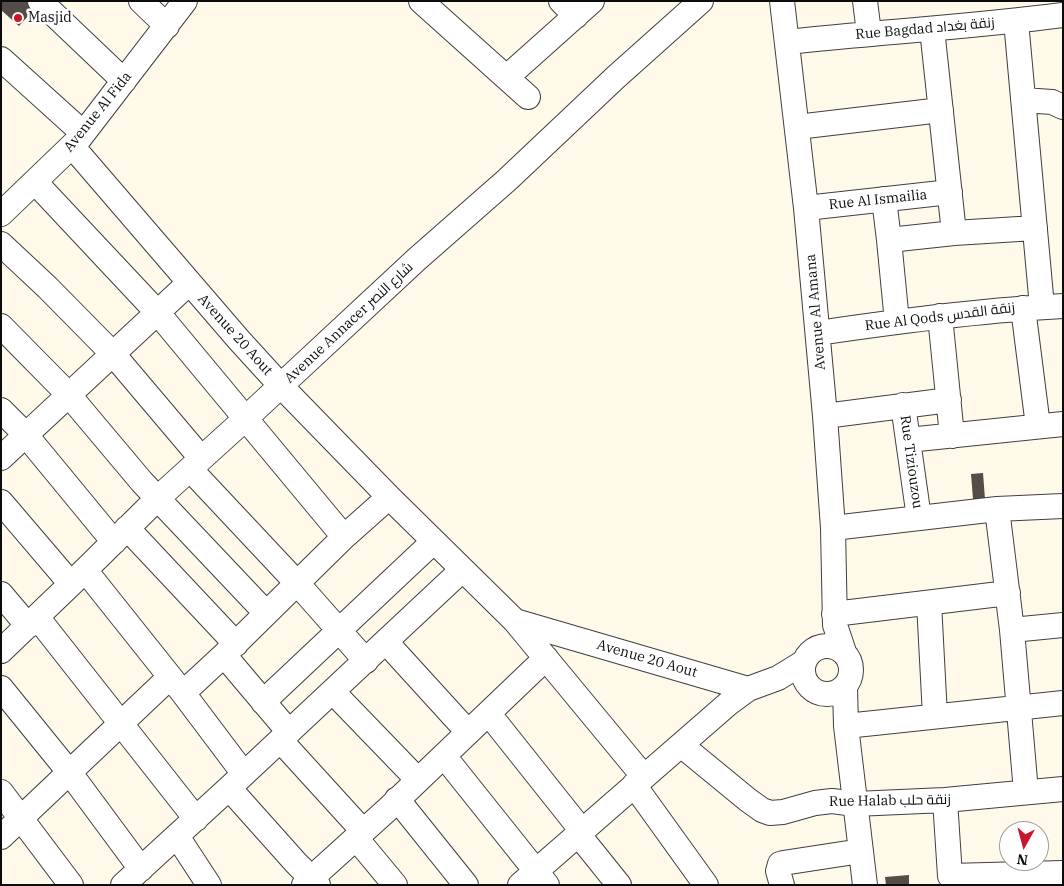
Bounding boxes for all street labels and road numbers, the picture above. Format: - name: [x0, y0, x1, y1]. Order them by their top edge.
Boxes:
- street label: Rue Bagdad زنقة بغداد: [855, 15, 995, 43]
- street label: Avenue Al Fida: [61, 68, 135, 156]
- street label: Rue Al Ismailia: [828, 186, 928, 214]
- street label: Avenue Al Amana: [803, 253, 829, 371]
- street label: Avenue Annacer شارع النصر: [281, 259, 417, 387]
- street label: Avenue 20 Aout: [194, 291, 276, 379]
- street label: Rue Al Qods زنقة القدس: [864, 299, 1016, 335]
- street label: Rue Tiziouzou: [896, 414, 926, 510]
- street label: Avenue 20 Aout: [595, 637, 699, 681]
- street label: Rue Halab زنقة حلب: [829, 792, 951, 810]

